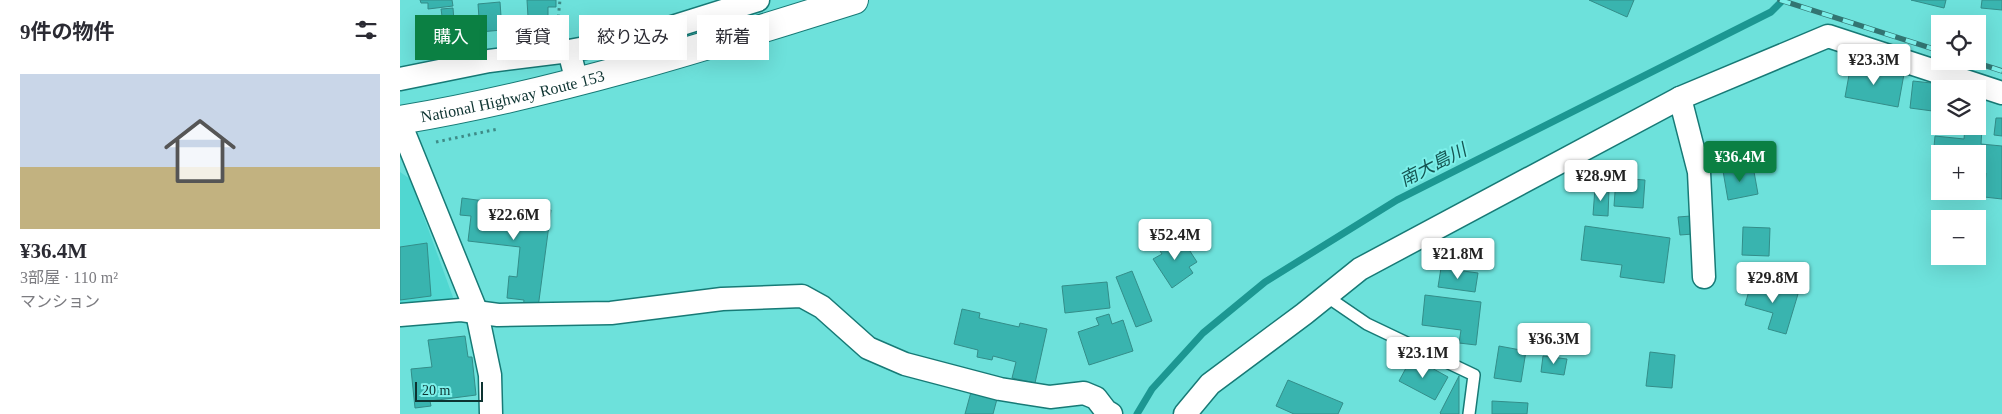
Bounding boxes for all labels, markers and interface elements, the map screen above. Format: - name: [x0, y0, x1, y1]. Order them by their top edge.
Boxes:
- chip: 購入: [415, 15, 487, 60]
- chip: 賃貸: [497, 15, 569, 60]
- chip: 絞り込み: [579, 15, 687, 60]
- chip: 新着: [697, 15, 769, 60]
- map controls: [1931, 15, 1986, 265]
- button: locate: [1931, 15, 1986, 70]
- icon: filters: [352, 16, 380, 44]
- text: 9件の物件: [20, 20, 115, 44]
- pin: ¥23.3M: [1833, 44, 1915, 86]
- text: ¥23.3M: [1848, 51, 1900, 68]
- street label: National Highway Route 153: [419, 67, 606, 125]
- button: layers: [1931, 80, 1986, 135]
- icon: home: [155, 106, 245, 196]
- water label: 南大島川: [1396, 139, 1471, 190]
- pin: ¥36.4M: [1699, 140, 1781, 183]
- button: +: [1931, 145, 1986, 200]
- text: ¥36.4M: [1714, 148, 1766, 165]
- pin: ¥28.9M: [1560, 160, 1642, 202]
- text: ¥28.9M: [1575, 167, 1627, 184]
- pin: ¥22.6M: [473, 198, 555, 241]
- text: ¥22.6M: [488, 206, 540, 223]
- button: −: [1931, 210, 1986, 265]
- pin: ¥52.4M: [1134, 218, 1216, 261]
- text: ¥52.4M: [1149, 226, 1201, 243]
- pin: ¥21.8M: [1417, 238, 1499, 280]
- text: ¥36.4M: [20, 239, 87, 263]
- text: ¥21.8M: [1432, 245, 1484, 262]
- pin: ¥29.8M: [1732, 262, 1814, 304]
- text: 3部屋 · 110 m²: [20, 269, 118, 286]
- text: ¥29.8M: [1747, 269, 1799, 286]
- text: マンション: [20, 293, 100, 310]
- pin: ¥36.3M: [1513, 322, 1595, 365]
- text: ¥36.3M: [1528, 330, 1580, 347]
- pin: ¥23.1M: [1382, 336, 1464, 379]
- text: ¥23.1M: [1397, 344, 1449, 361]
- scale bar: [415, 379, 482, 402]
- text: 20 m: [422, 383, 450, 398]

